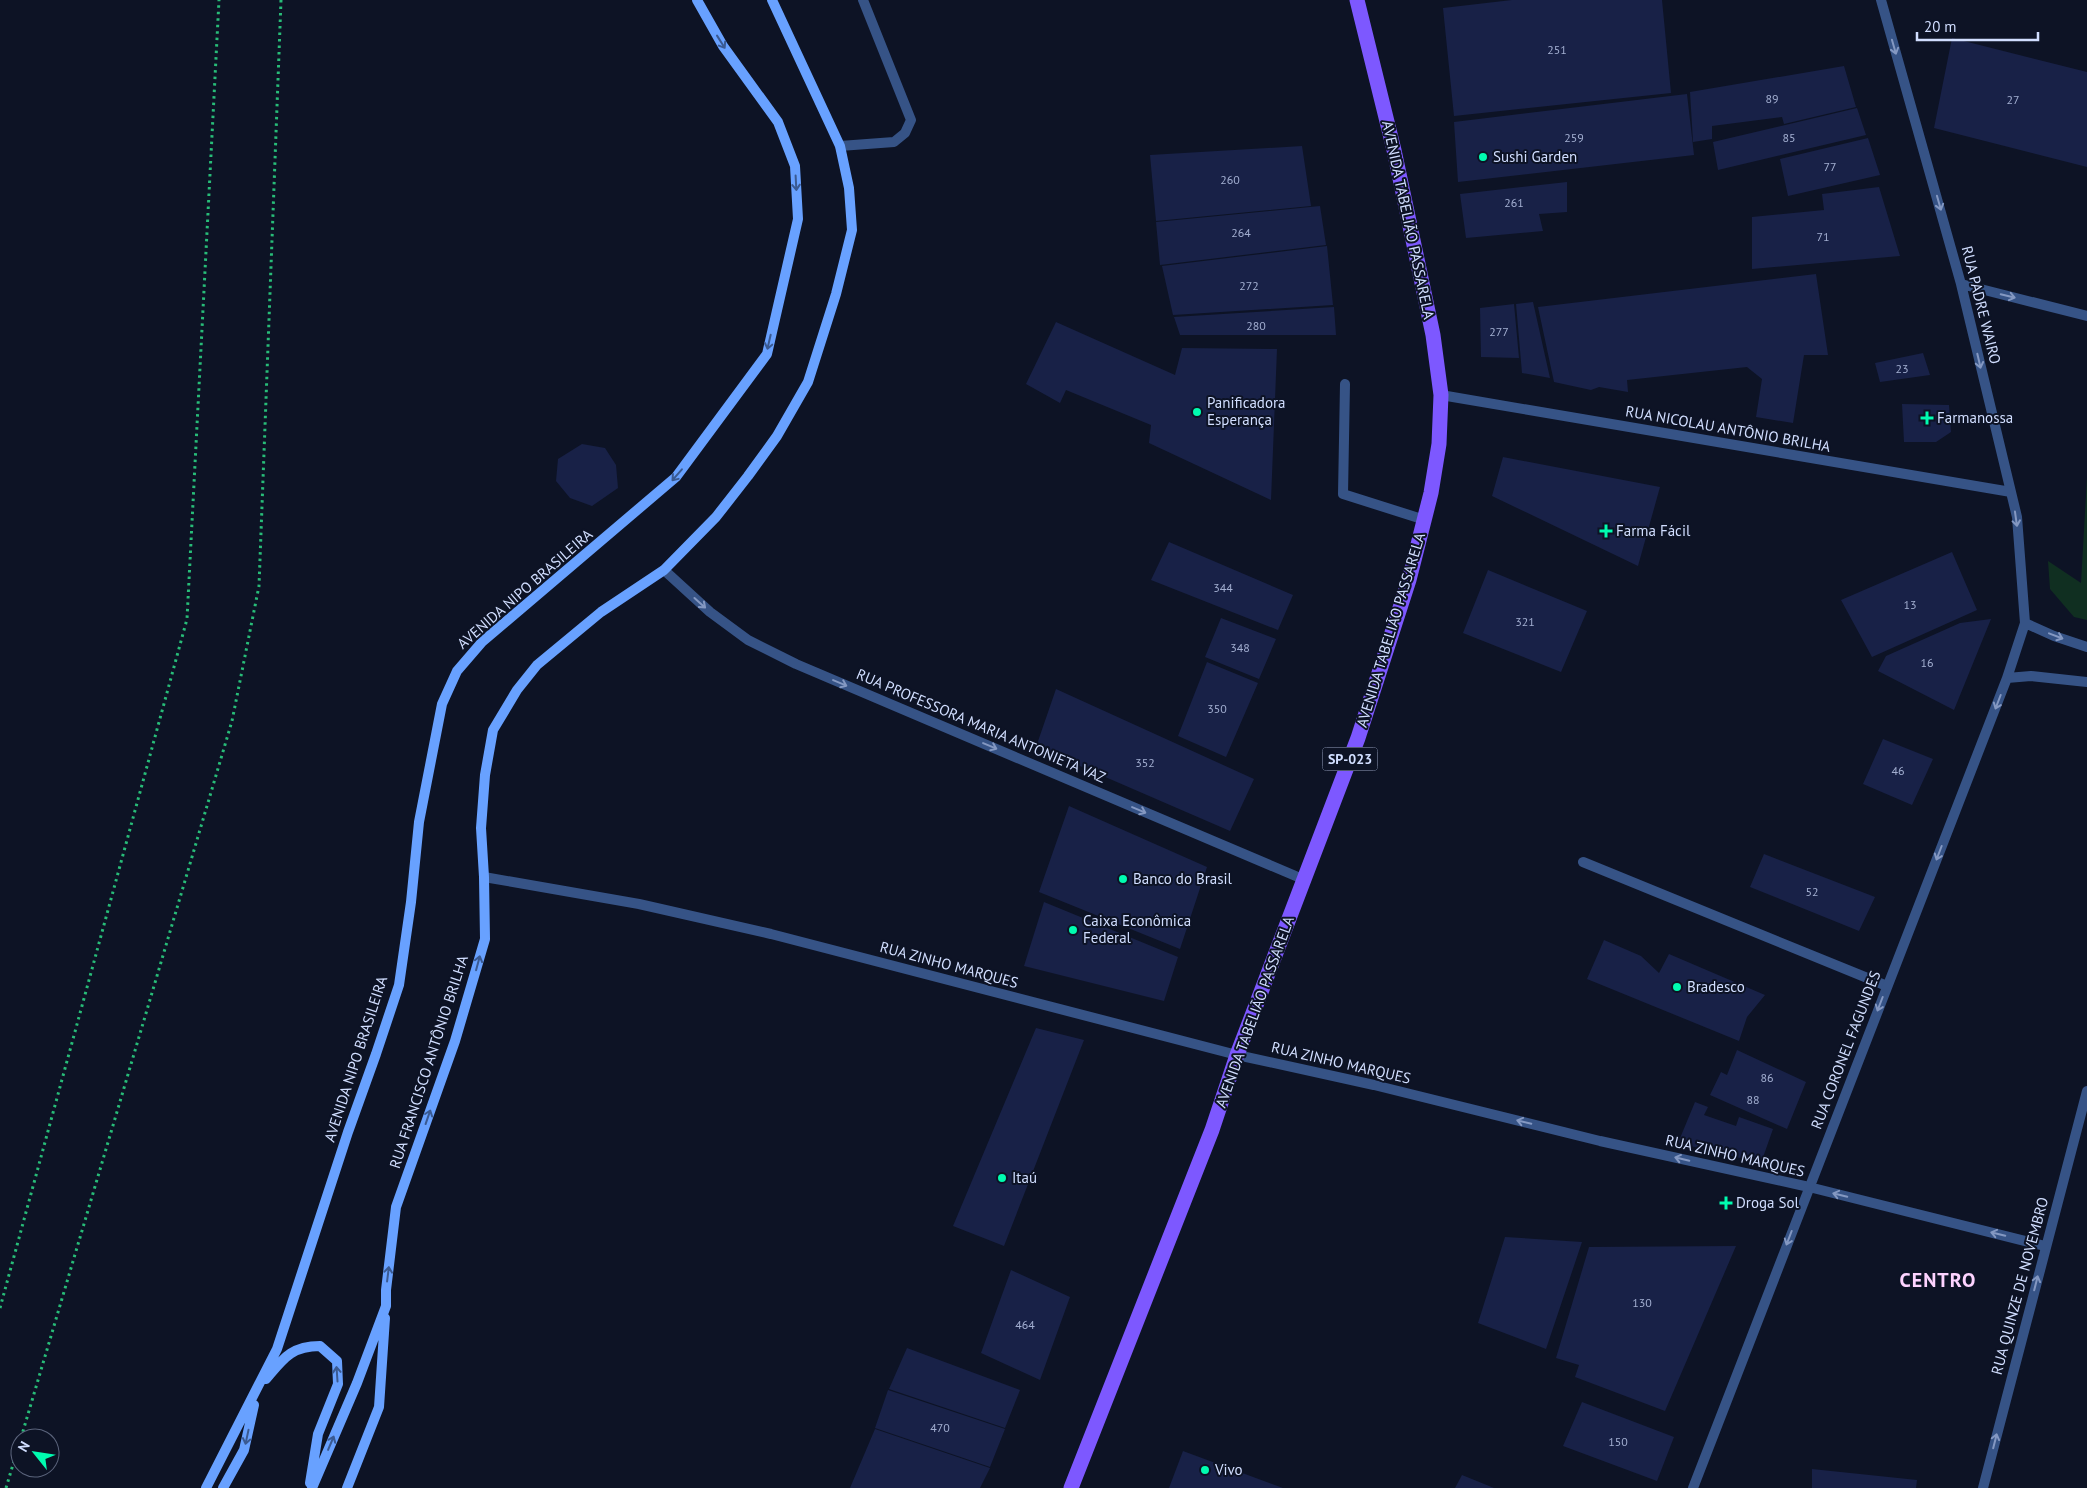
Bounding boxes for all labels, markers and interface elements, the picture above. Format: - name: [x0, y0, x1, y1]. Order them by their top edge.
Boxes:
- scale bar: [1917, 10, 2038, 42]
- text: 20 m: [1924, 17, 1957, 36]
- one-way arrow: [716, 35, 726, 49]
- one-way arrow: [1890, 38, 1900, 54]
- house number: 251: [1547, 42, 1567, 57]
- house number: 89: [1765, 91, 1779, 106]
- house number: 27: [2006, 92, 2020, 107]
- street label: AVENIDA TABELIÃO PASSARELA: [1378, 119, 1439, 321]
- house number: 259: [1564, 130, 1584, 145]
- house number: 85: [1782, 130, 1796, 145]
- place label: Sushi Garden: [1493, 147, 1577, 166]
- marker: Sushi Garden: [1477, 151, 1489, 163]
- house number: 77: [1823, 159, 1837, 174]
- house number: 260: [1220, 172, 1240, 187]
- one-way arrow: [791, 174, 801, 191]
- house number: 261: [1504, 195, 1524, 210]
- one-way arrow: [1934, 195, 1944, 211]
- house number: 264: [1231, 225, 1251, 240]
- house number: 71: [1816, 229, 1830, 244]
- street label: RUA PADRE WAIRO: [1958, 244, 2005, 366]
- house number: 272: [1239, 278, 1259, 293]
- one-way arrow: [2000, 292, 2016, 301]
- house number: 280: [1246, 318, 1266, 333]
- house number: 277: [1489, 324, 1509, 339]
- one-way arrow: [764, 334, 773, 350]
- one-way arrow: [1975, 352, 1984, 368]
- house number: 23: [1895, 361, 1909, 376]
- place label: Panificadora Esperança: [1207, 393, 1285, 429]
- street label: RUA NICOLAU ANTÔNIO BRILHA: [1624, 401, 1832, 456]
- marker: Panificadora Esperança: [1191, 406, 1203, 418]
- place label: Farmanossa: [1937, 408, 2013, 427]
- marker: Farmanossa: [1921, 412, 1933, 424]
- one-way arrow: [671, 468, 683, 481]
- one-way arrow: [2012, 510, 2022, 526]
- place label: Farma Fácil: [1616, 521, 1691, 540]
- street label: AVENIDA NIPO BRASILEIRA: [453, 524, 597, 653]
- marker: Farma Fácil: [1600, 525, 1612, 537]
- street label: AVENIDA TABELIÃO PASSARELA: [1352, 530, 1429, 729]
- house number: 344: [1213, 580, 1233, 595]
- one-way arrow: [693, 597, 706, 609]
- house number: 13: [1903, 597, 1917, 612]
- house number: 321: [1515, 614, 1535, 629]
- one-way arrow: [2047, 632, 2063, 641]
- house number: 348: [1230, 640, 1250, 655]
- house number: 16: [1920, 655, 1934, 670]
- street label: RUA PROFESSORA MARIA ANTONIETA VAZ: [854, 664, 1109, 787]
- one-way arrow: [832, 678, 847, 688]
- one-way arrow: [1992, 694, 2002, 709]
- house number: 350: [1207, 701, 1227, 716]
- one-way arrow: [982, 742, 997, 752]
- road number: SP-023: [1322, 748, 1378, 771]
- house number: 352: [1135, 755, 1155, 770]
- house number: 46: [1891, 763, 1905, 778]
- one-way arrow: [1131, 805, 1146, 815]
- one-way arrow: [1933, 845, 1943, 860]
- place label: Banco do Brasil: [1133, 869, 1233, 888]
- marker: Banco do Brasil: [1117, 873, 1129, 885]
- house number: 52: [1805, 884, 1819, 899]
- place label: Caixa Econômica Federal: [1083, 911, 1191, 947]
- street label: AVENIDA TABELIÃO PASSARELA: [1211, 913, 1298, 1110]
- marker: Caixa Econômica Federal: [1067, 924, 1079, 936]
- street label: RUA ZINHO MARQUES: [878, 937, 1020, 992]
- street label: RUA FRANCISCO ANTÔNIO BRILHA: [385, 953, 472, 1171]
- one-way arrow: [474, 955, 484, 971]
- street label: RUA CORONEL FAGUNDES: [1807, 968, 1885, 1132]
- street label: AVENIDA NIPO BRASILEIRA: [320, 973, 391, 1144]
- place label: Bradesco: [1687, 977, 1745, 996]
- marker: Bradesco: [1671, 981, 1683, 993]
- one-way arrow: [1874, 997, 1883, 1012]
- street label: RUA ZINHO MARQUES: [1270, 1037, 1413, 1088]
- house number: 86: [1760, 1070, 1774, 1085]
- house number: 88: [1746, 1092, 1760, 1107]
- one-way arrow: [424, 1110, 433, 1126]
- one-way arrow: [1516, 1117, 1532, 1126]
- street label: RUA ZINHO MARQUES: [1664, 1130, 1807, 1181]
- one-way arrow: [1674, 1154, 1690, 1163]
- place label: Itaú: [1012, 1168, 1037, 1187]
- marker: Itaú: [996, 1172, 1008, 1184]
- one-way arrow: [1833, 1190, 1849, 1199]
- place label: Droga Sol: [1736, 1193, 1799, 1212]
- street label: RUA QUINZE DE NOVEMBRO: [1987, 1195, 2052, 1377]
- marker: Droga Sol: [1720, 1197, 1732, 1209]
- one-way arrow: [1784, 1229, 1793, 1245]
- one-way arrow: [1990, 1229, 2006, 1238]
- one-way arrow: [383, 1266, 393, 1282]
- district label: CENTRO: [1900, 1267, 1976, 1293]
- one-way arrow: [2031, 1276, 2041, 1292]
- house number: 130: [1632, 1295, 1652, 1310]
- house number: 464: [1015, 1317, 1035, 1332]
- one-way arrow: [333, 1366, 342, 1382]
- house number: 470: [930, 1420, 950, 1435]
- north arrow: [10, 1428, 60, 1478]
- one-way arrow: [241, 1428, 251, 1444]
- one-way arrow: [1991, 1433, 2000, 1449]
- house number: 150: [1608, 1434, 1628, 1449]
- one-way arrow: [326, 1436, 336, 1451]
- text: N: [14, 1438, 34, 1455]
- place label: Vivo: [1214, 1460, 1243, 1479]
- marker: Vivo: [1199, 1464, 1211, 1476]

